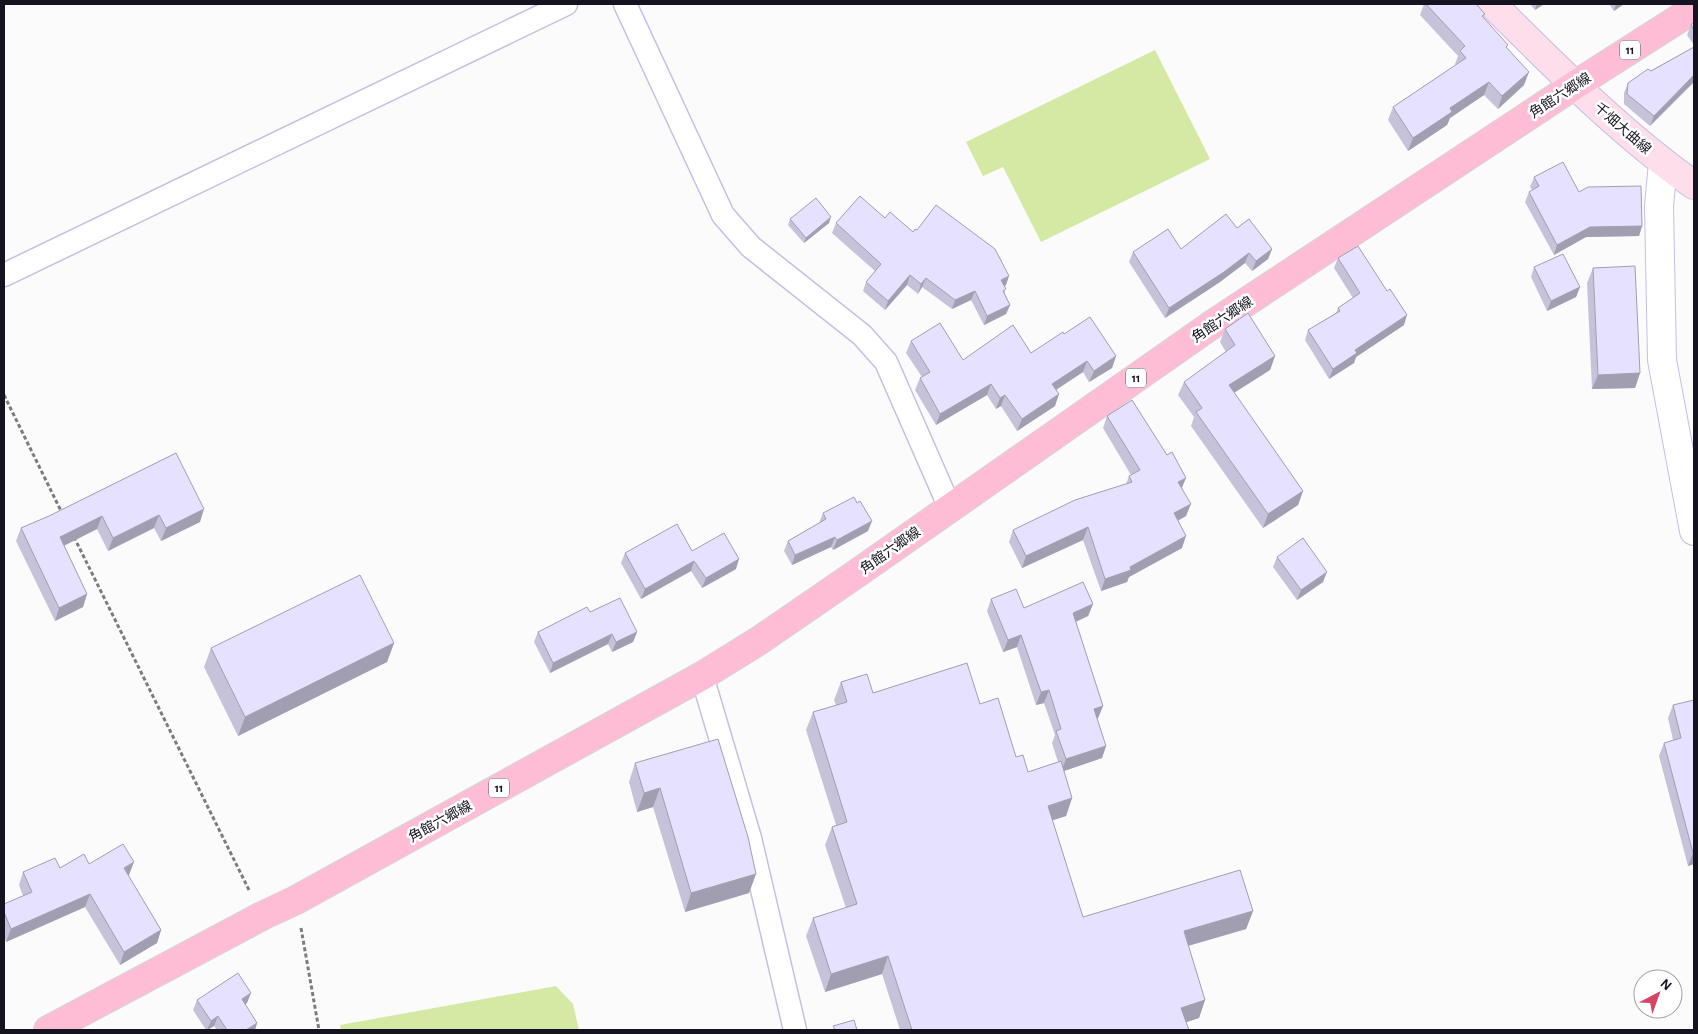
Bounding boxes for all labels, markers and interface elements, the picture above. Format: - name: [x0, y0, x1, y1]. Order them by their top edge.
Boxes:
- road number: 11: [1620, 40, 1640, 60]
- street label: 角館六郷線: [1527, 70, 1594, 121]
- street label: 千畑大曲線: [1591, 100, 1654, 157]
- street label: 角館六郷線: [1189, 294, 1255, 345]
- road number: 11: [1126, 368, 1146, 388]
- street label: 角館六郷線: [857, 524, 923, 577]
- road number: 11: [489, 778, 509, 798]
- street label: 角館六郷線: [406, 798, 474, 845]
- north arrow: [1633, 969, 1683, 1019]
- text: N: [1658, 976, 1674, 993]

